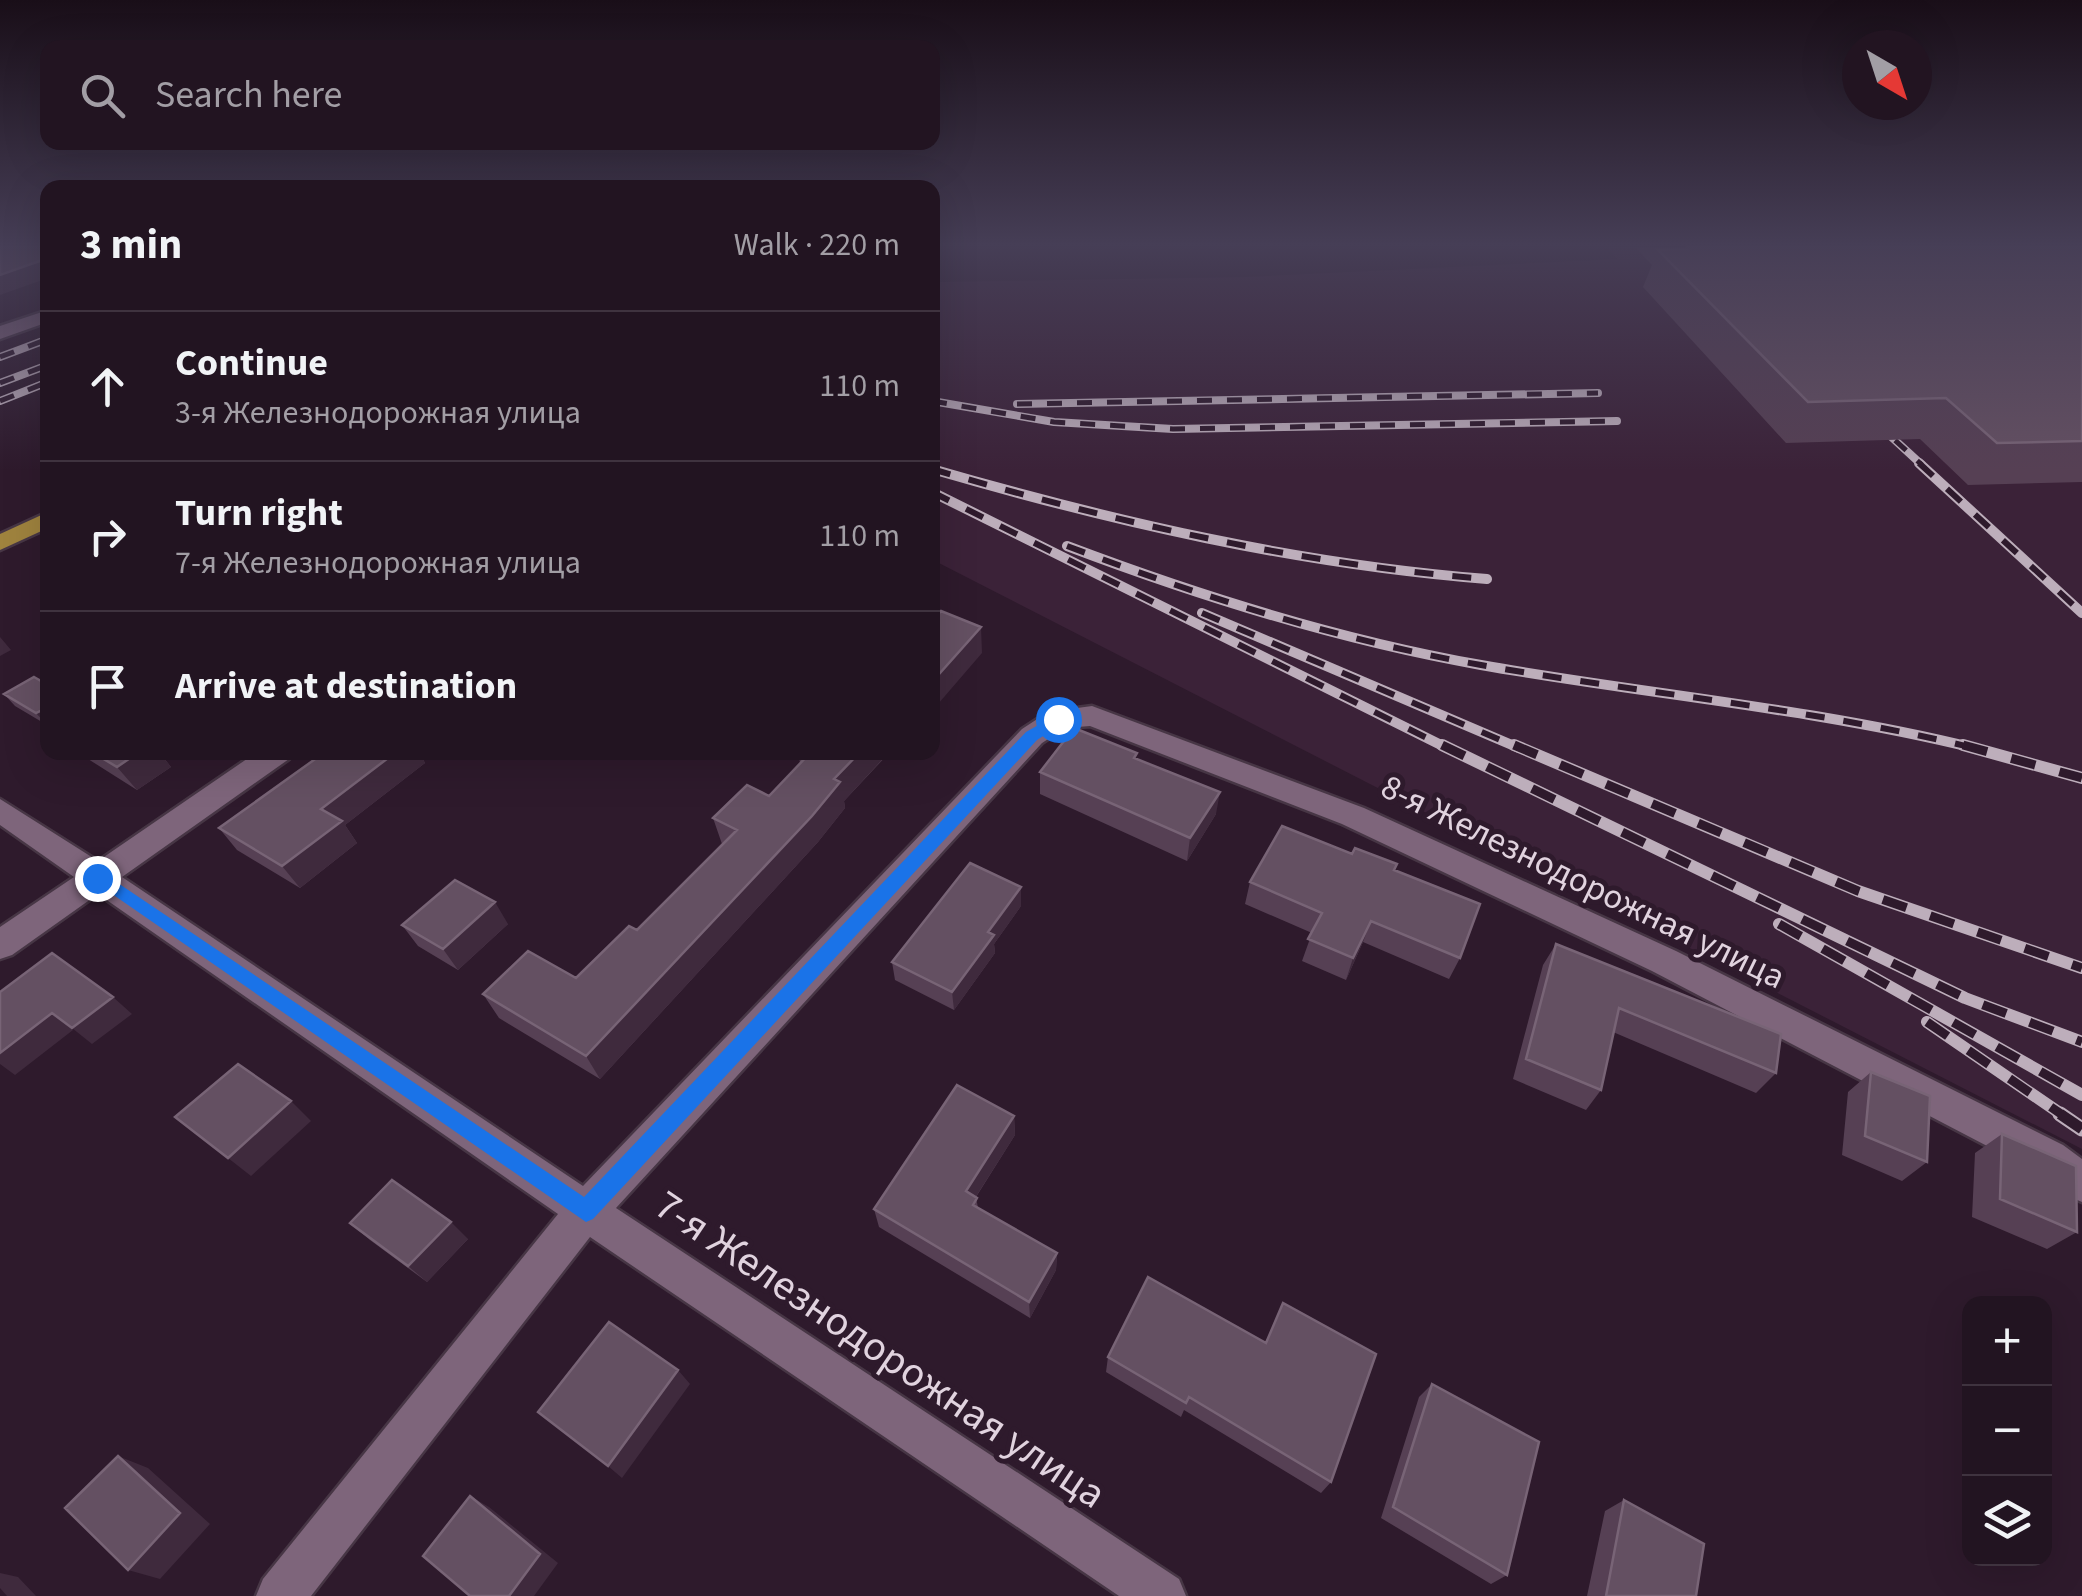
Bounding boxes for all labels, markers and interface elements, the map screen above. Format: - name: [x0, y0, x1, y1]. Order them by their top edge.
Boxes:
- north arrow: [1842, 30, 1932, 120]
- search box: [40, 40, 940, 150]
- icon: search: [75, 68, 130, 123]
- text: Search here: [155, 68, 342, 122]
- text: 3 min: [80, 215, 182, 275]
- text: Walk · 220 m: [734, 222, 900, 268]
- text: Continue: [175, 336, 328, 390]
- icon: ahead: [80, 359, 135, 414]
- text: 110 m: [819, 363, 900, 409]
- text: 3-я Железнодорожная улица: [175, 390, 581, 436]
- text: Turn right: [175, 486, 343, 540]
- icon: right: [80, 509, 135, 564]
- text: 110 m: [819, 513, 900, 559]
- text: 7-я Железнодорожная улица: [175, 540, 581, 586]
- icon: arrive: [80, 659, 135, 714]
- text: Arrive at destination: [175, 659, 517, 713]
- route start: [1036, 697, 1082, 743]
- street label: 8-я Железнодорожная улица: [1373, 762, 1793, 1002]
- route end: [75, 856, 121, 902]
- street label: 7-я Железнодорожная улица: [642, 1176, 1118, 1524]
- map controls: [1962, 1296, 2052, 1566]
- button: +: [1962, 1296, 2052, 1386]
- button: −: [1962, 1386, 2052, 1476]
- button: layers: [1962, 1476, 2052, 1566]

